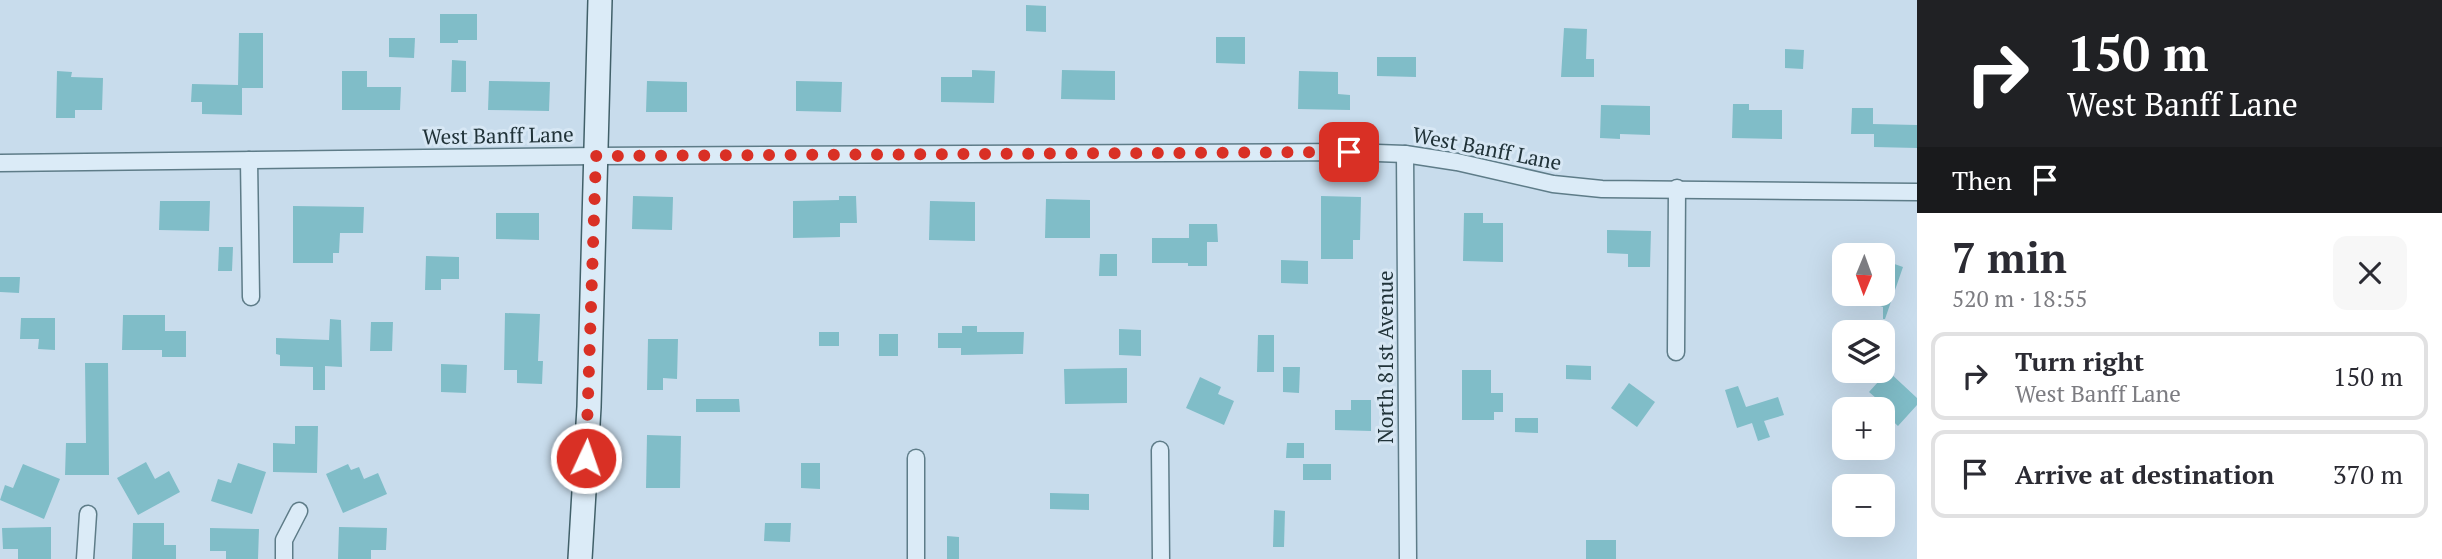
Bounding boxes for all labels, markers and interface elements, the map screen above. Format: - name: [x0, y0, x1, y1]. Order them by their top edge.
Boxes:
- text: 150 m: [2067, 20, 2209, 85]
- icon: right: [1952, 28, 2043, 119]
- text: West Banff Lane: [2067, 83, 2298, 125]
- street label: West Banff Lane: [422, 120, 574, 150]
- street label: West Banff Lane: [1410, 120, 1564, 176]
- pin: [1319, 122, 1379, 182]
- icon: arrive: [1330, 133, 1368, 171]
- icon: arrive: [2026, 161, 2064, 199]
- text: Then: [1952, 163, 2012, 197]
- text: 7 min: [1952, 229, 2067, 285]
- button: close: [2333, 236, 2407, 310]
- north arrow: [1832, 243, 1895, 306]
- map controls: [1832, 243, 1895, 537]
- street label: North 81st Avenue: [1371, 271, 1399, 444]
- text: 520 m · 18:55: [1952, 283, 2087, 314]
- button: layers: [1832, 320, 1895, 383]
- text: Turn right: [2015, 344, 2144, 378]
- icon: right: [1956, 357, 1994, 395]
- text: 150 m: [2333, 359, 2403, 393]
- text: West Banff Lane: [2015, 378, 2181, 409]
- button: +: [1832, 397, 1895, 460]
- position arrow: [549, 421, 623, 495]
- icon: arrive: [1956, 455, 1994, 493]
- text: Arrive at destination: [2015, 457, 2274, 491]
- text: 370 m: [2333, 457, 2403, 491]
- button: −: [1832, 474, 1895, 537]

